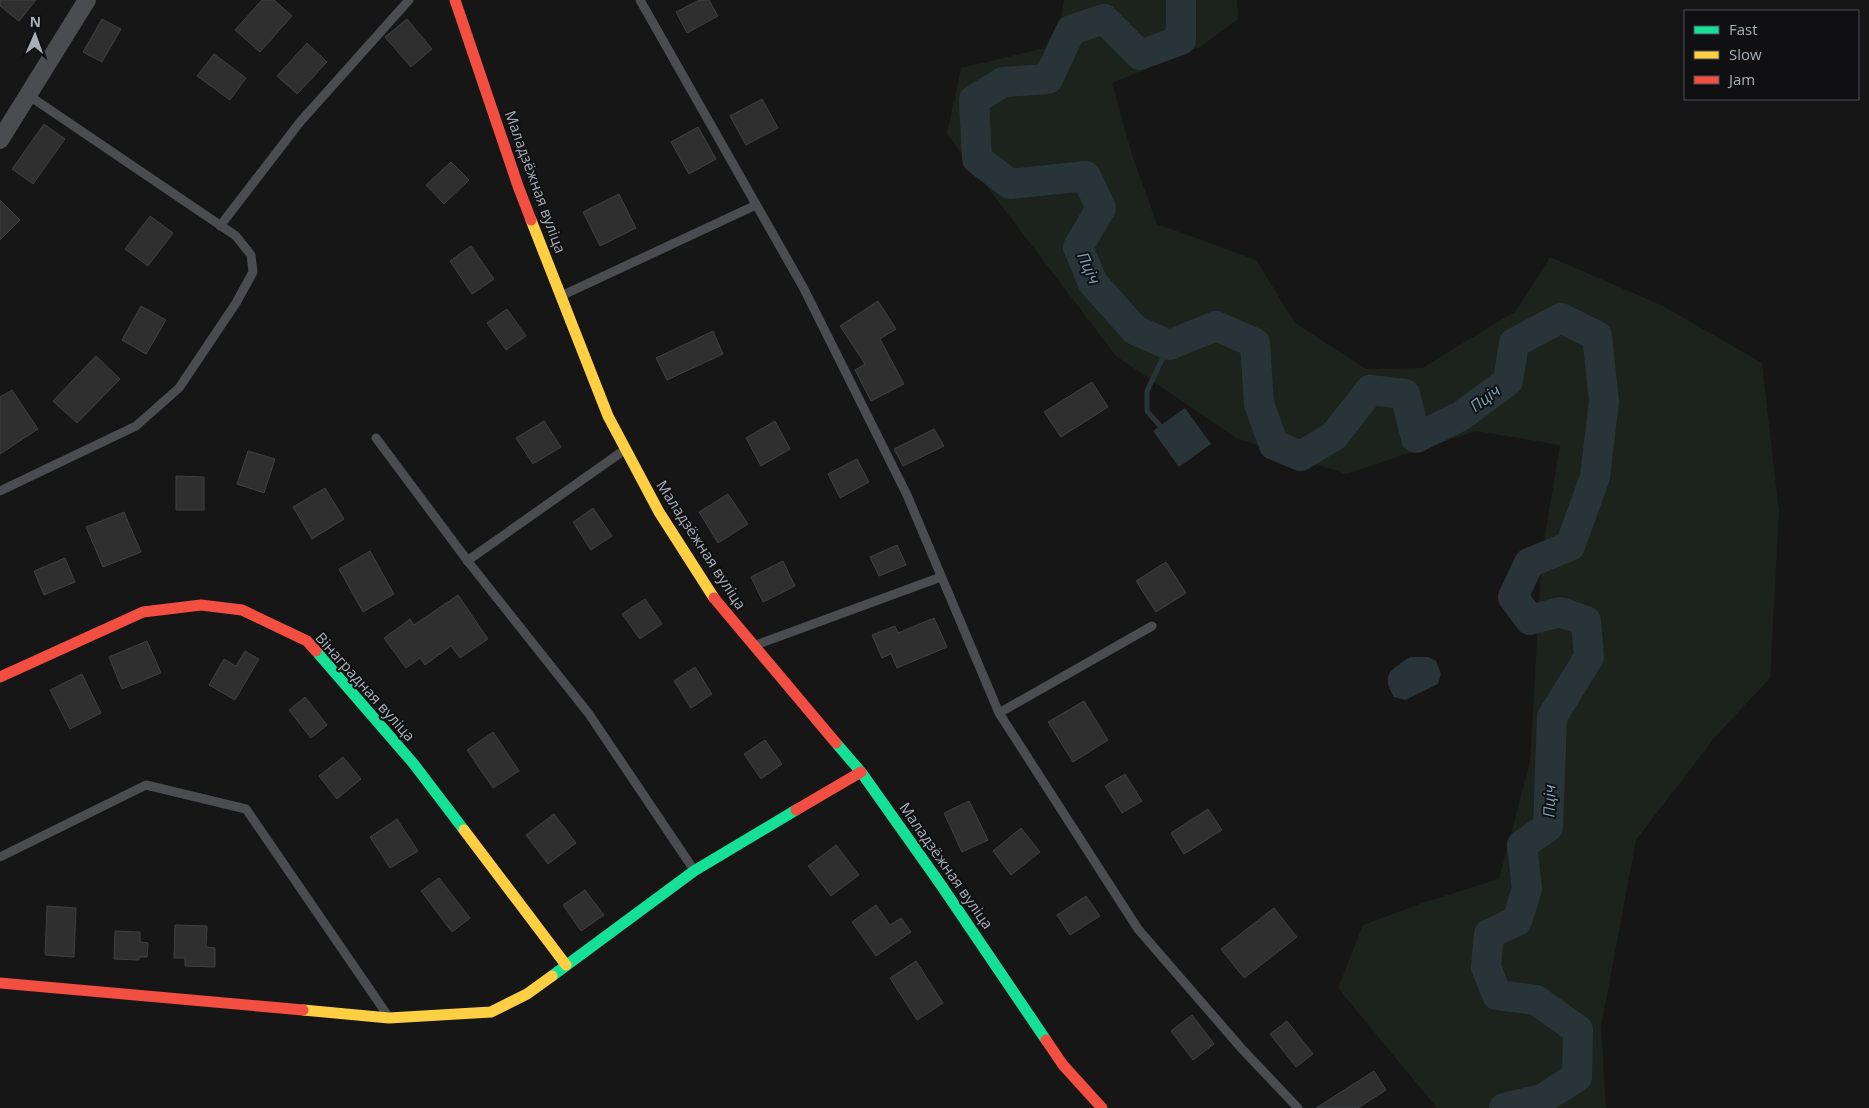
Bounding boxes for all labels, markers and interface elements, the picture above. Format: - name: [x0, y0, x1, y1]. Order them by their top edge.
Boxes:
- north arrow: [10, 10, 60, 60]
- legend: [1684, 10, 1859, 100]
- text: N: [29, 12, 41, 31]
- text: Fast: [1729, 19, 1758, 39]
- text: Slow: [1729, 44, 1762, 64]
- text: Jam: [1727, 69, 1755, 89]
- street label: Маладзёжная вуліца: [501, 108, 571, 256]
- water label: Пціч: [1072, 248, 1106, 288]
- water label: Пціч: [1465, 379, 1505, 417]
- street label: Маладзёжная вуліца: [653, 476, 751, 613]
- street label: Вінаградная вуліца: [311, 628, 420, 745]
- water label: Пціч: [1537, 784, 1561, 818]
- street label: Маладзёжная вуліца: [896, 798, 998, 933]

